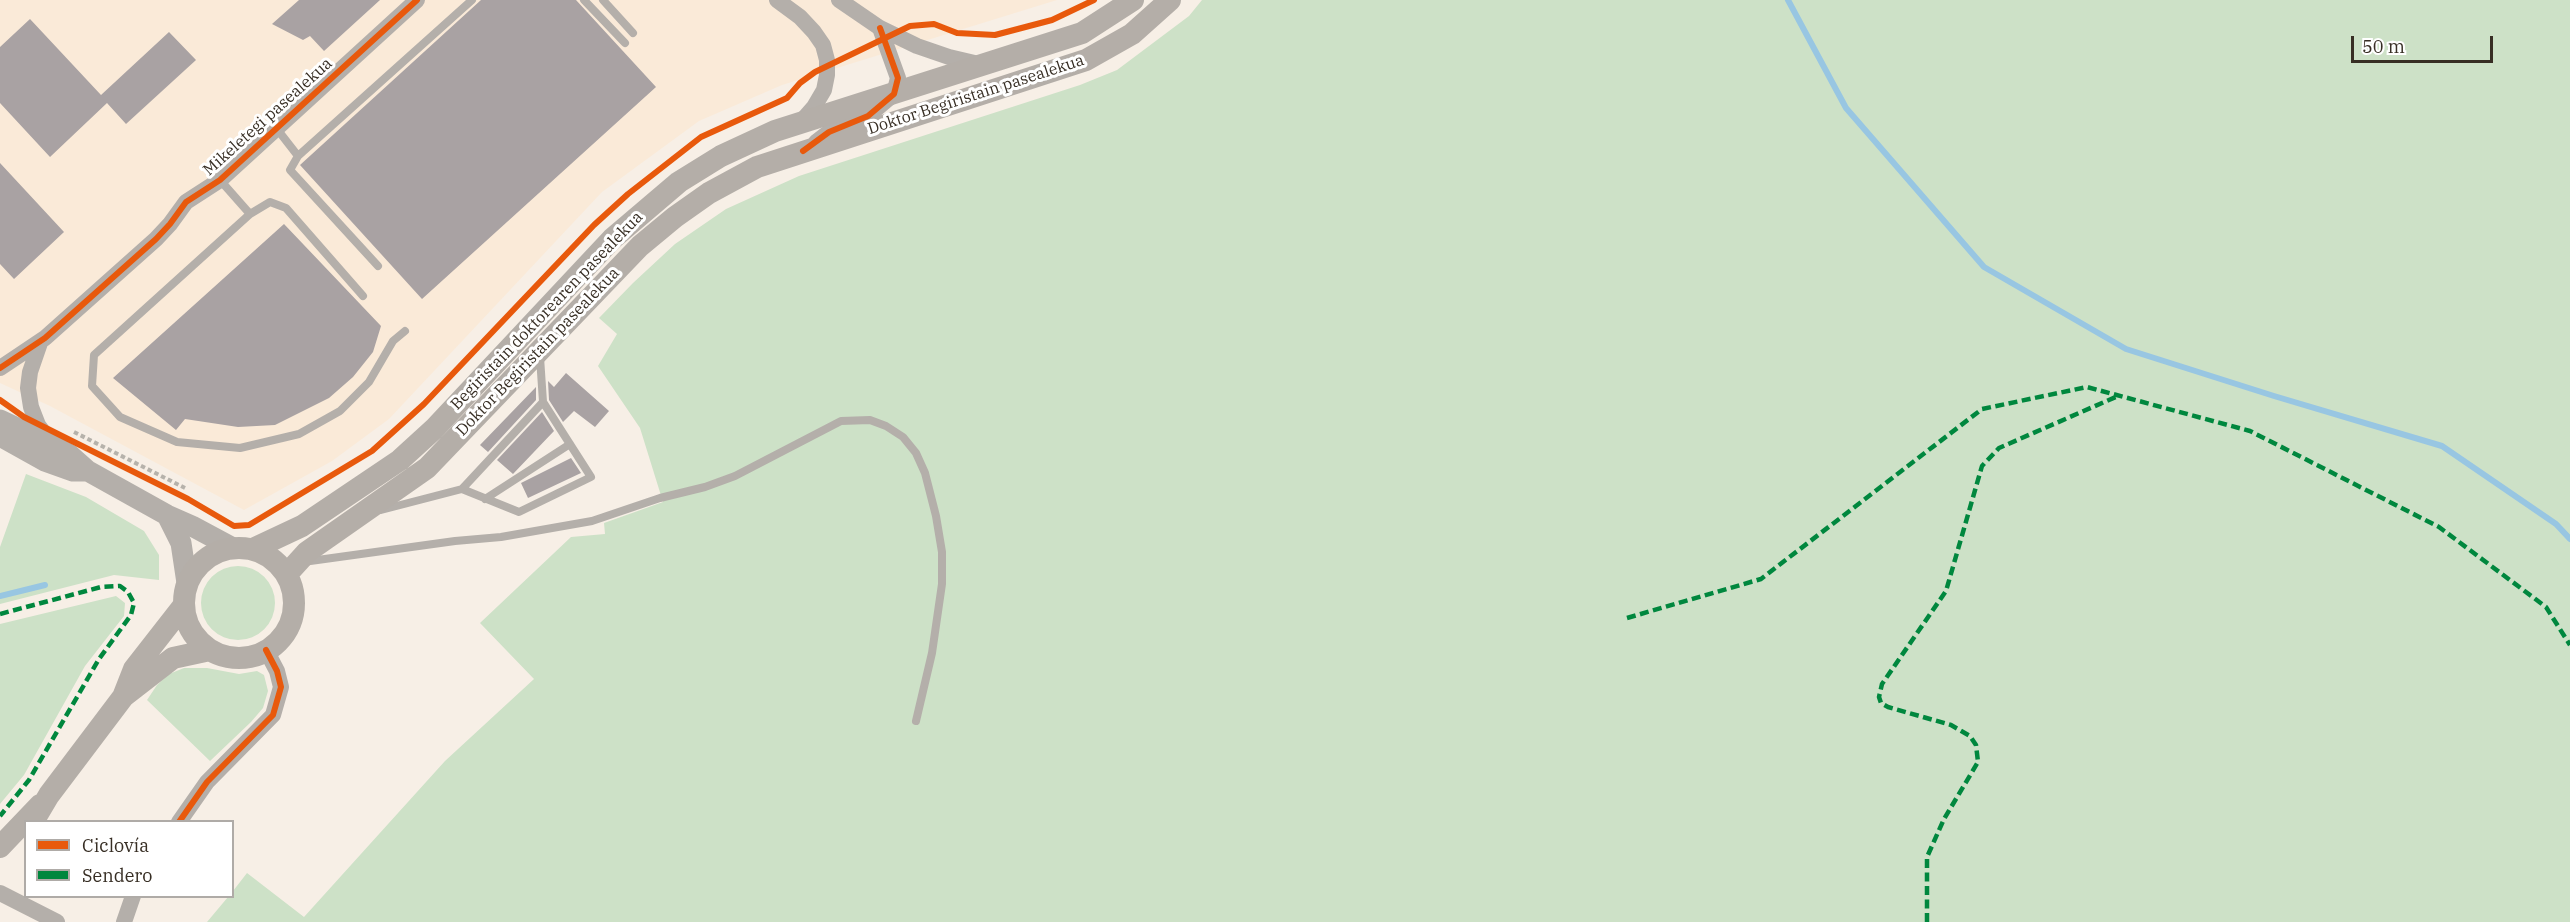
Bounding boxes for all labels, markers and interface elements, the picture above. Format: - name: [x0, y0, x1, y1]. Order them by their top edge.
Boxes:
- scale bar: [2354, 24, 2496, 62]
- text: 50 m: [2362, 35, 2405, 58]
- street label: Doktor Begiristain pasealekua: [865, 51, 1087, 139]
- street label: Mikeletegi pasealekua: [200, 54, 336, 180]
- street label: Begiristain doktorearen pasealekua: [447, 208, 647, 414]
- street label: Doktor Begiristain pasealekua: [452, 264, 624, 440]
- legend: [24, 820, 234, 898]
- text: Ciclovía: [82, 834, 149, 857]
- text: Sendero: [82, 864, 152, 887]

